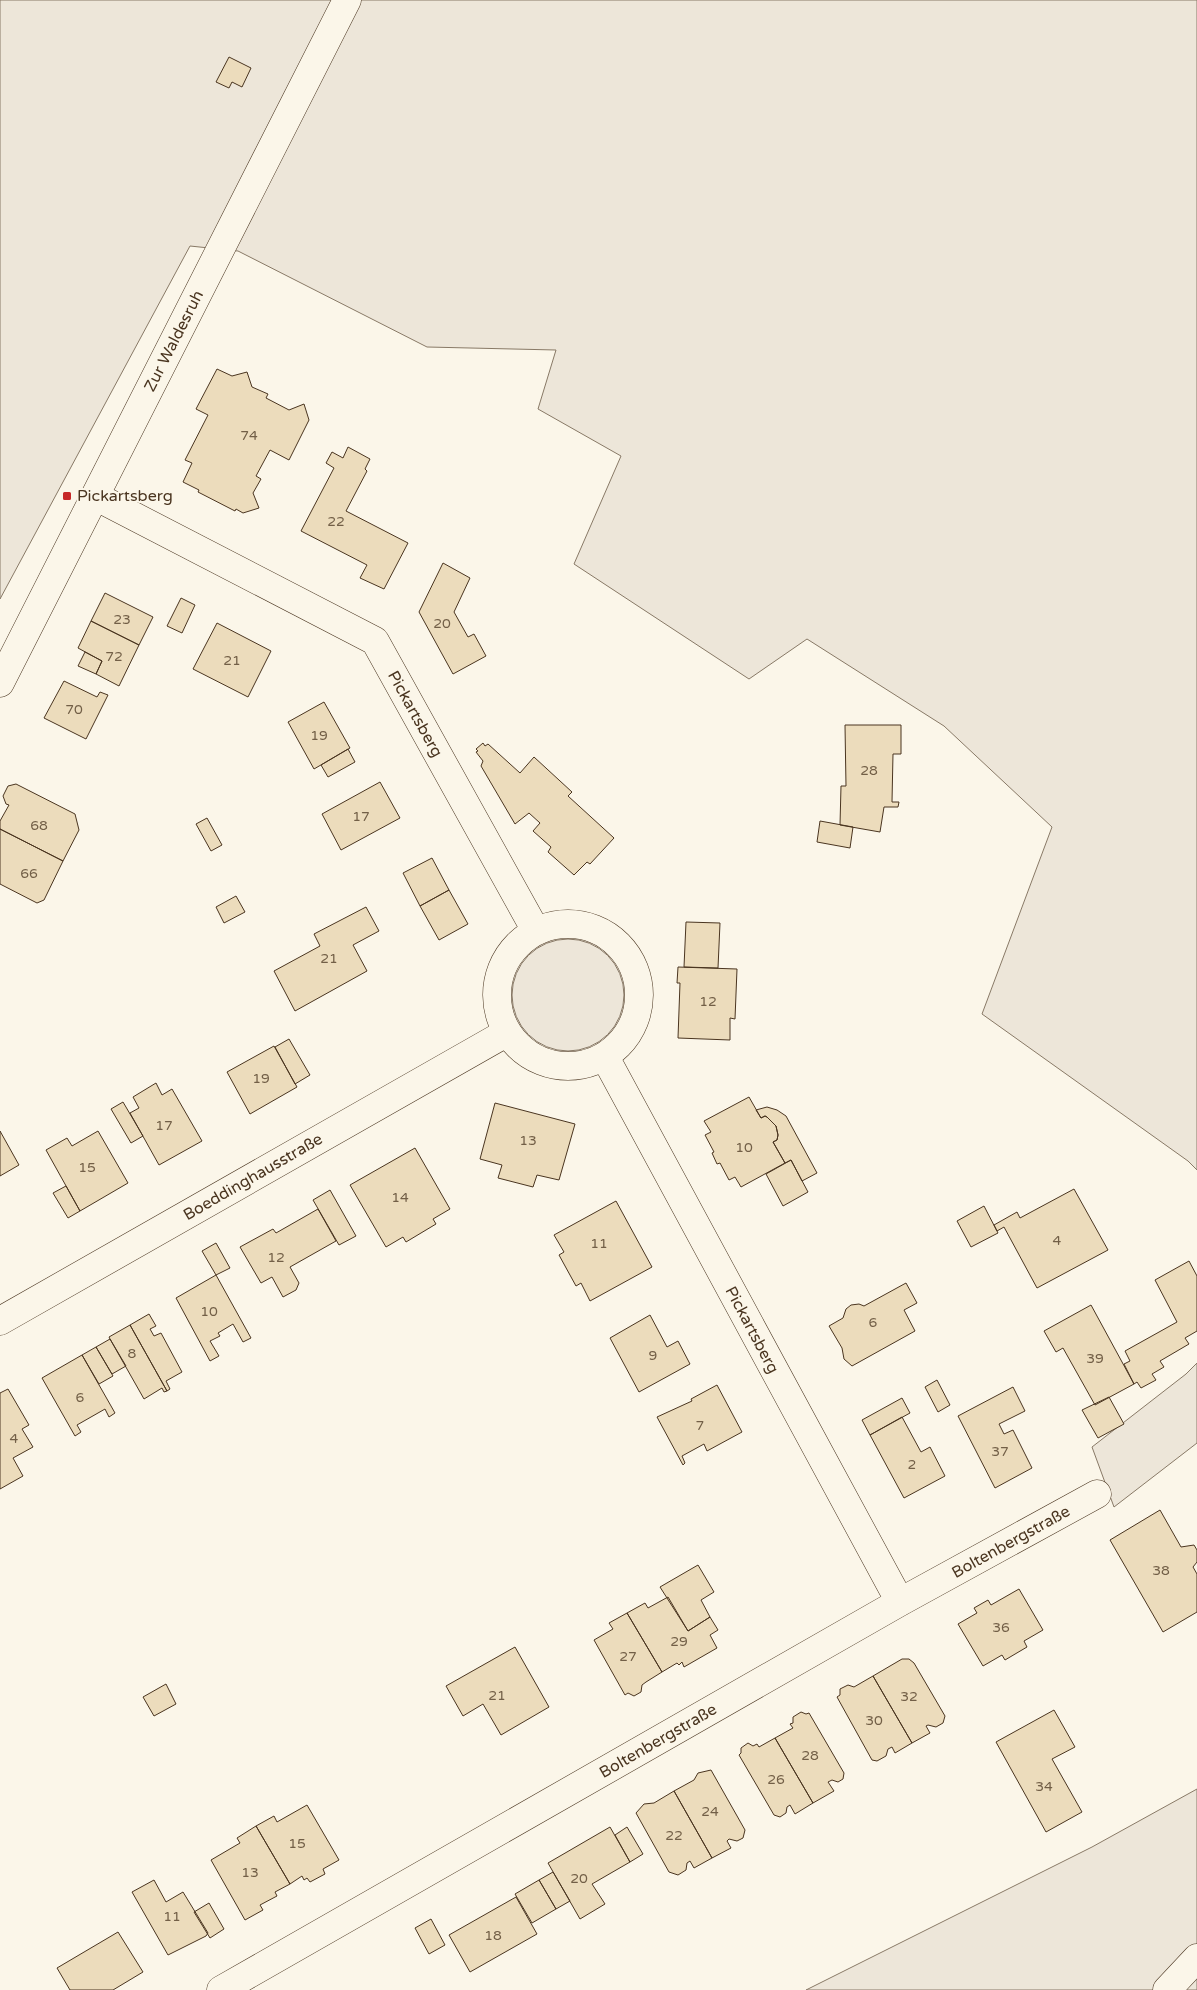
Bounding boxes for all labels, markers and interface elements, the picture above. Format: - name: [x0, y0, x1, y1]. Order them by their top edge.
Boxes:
- street label: Zur Waldesruh: [140, 287, 208, 395]
- house number: 74: [240, 427, 258, 444]
- place label: Pickartsberg: [77, 486, 173, 506]
- marker: Pickartsberg: [61, 490, 73, 502]
- house number: 22: [327, 513, 345, 530]
- house number: 23: [113, 611, 131, 628]
- house number: 20: [433, 615, 451, 632]
- house number: 72: [105, 648, 123, 665]
- house number: 21: [223, 652, 241, 669]
- street label: Pickartsberg: [383, 667, 447, 761]
- house number: 70: [65, 701, 83, 718]
- house number: 19: [310, 727, 328, 744]
- house number: 28: [860, 762, 878, 779]
- house number: 17: [352, 808, 370, 825]
- house number: 68: [30, 817, 48, 834]
- house number: 66: [20, 865, 38, 882]
- house number: 21: [320, 950, 338, 967]
- house number: 12: [699, 993, 717, 1010]
- house number: 19: [252, 1070, 270, 1087]
- house number: 17: [155, 1117, 173, 1134]
- street label: Boeddinghausstraße: [180, 1129, 326, 1225]
- house number: 13: [519, 1132, 537, 1149]
- house number: 10: [735, 1139, 753, 1156]
- house number: 15: [78, 1159, 96, 1176]
- house number: 14: [391, 1189, 409, 1206]
- house number: 4: [1053, 1232, 1062, 1249]
- house number: 11: [590, 1235, 608, 1252]
- house number: 12: [267, 1249, 285, 1266]
- street label: Pickartsberg: [721, 1283, 783, 1377]
- house number: 10: [200, 1303, 218, 1320]
- house number: 6: [869, 1314, 878, 1331]
- house number: 8: [128, 1345, 137, 1362]
- house number: 9: [649, 1347, 657, 1364]
- house number: 39: [1086, 1350, 1104, 1367]
- house number: 6: [76, 1389, 85, 1406]
- house number: 7: [696, 1417, 704, 1434]
- house number: 4: [10, 1430, 19, 1447]
- house number: 37: [991, 1443, 1009, 1460]
- house number: 2: [908, 1456, 916, 1473]
- street label: Boltenbergstraße: [948, 1501, 1074, 1583]
- house number: 38: [1152, 1562, 1170, 1579]
- house number: 36: [992, 1619, 1010, 1636]
- house number: 29: [670, 1633, 688, 1650]
- house number: 27: [619, 1648, 637, 1665]
- house number: 21: [488, 1687, 506, 1704]
- house number: 32: [900, 1688, 918, 1705]
- street label: Boltenbergstraße: [596, 1699, 720, 1783]
- house number: 30: [865, 1712, 883, 1729]
- house number: 28: [801, 1747, 819, 1764]
- house number: 26: [767, 1771, 785, 1788]
- house number: 34: [1035, 1778, 1053, 1795]
- house number: 24: [701, 1803, 719, 1820]
- house number: 22: [665, 1827, 683, 1844]
- house number: 15: [288, 1835, 306, 1852]
- house number: 13: [241, 1864, 259, 1881]
- house number: 20: [570, 1870, 588, 1887]
- house number: 11: [163, 1908, 181, 1925]
- house number: 18: [484, 1927, 502, 1944]

